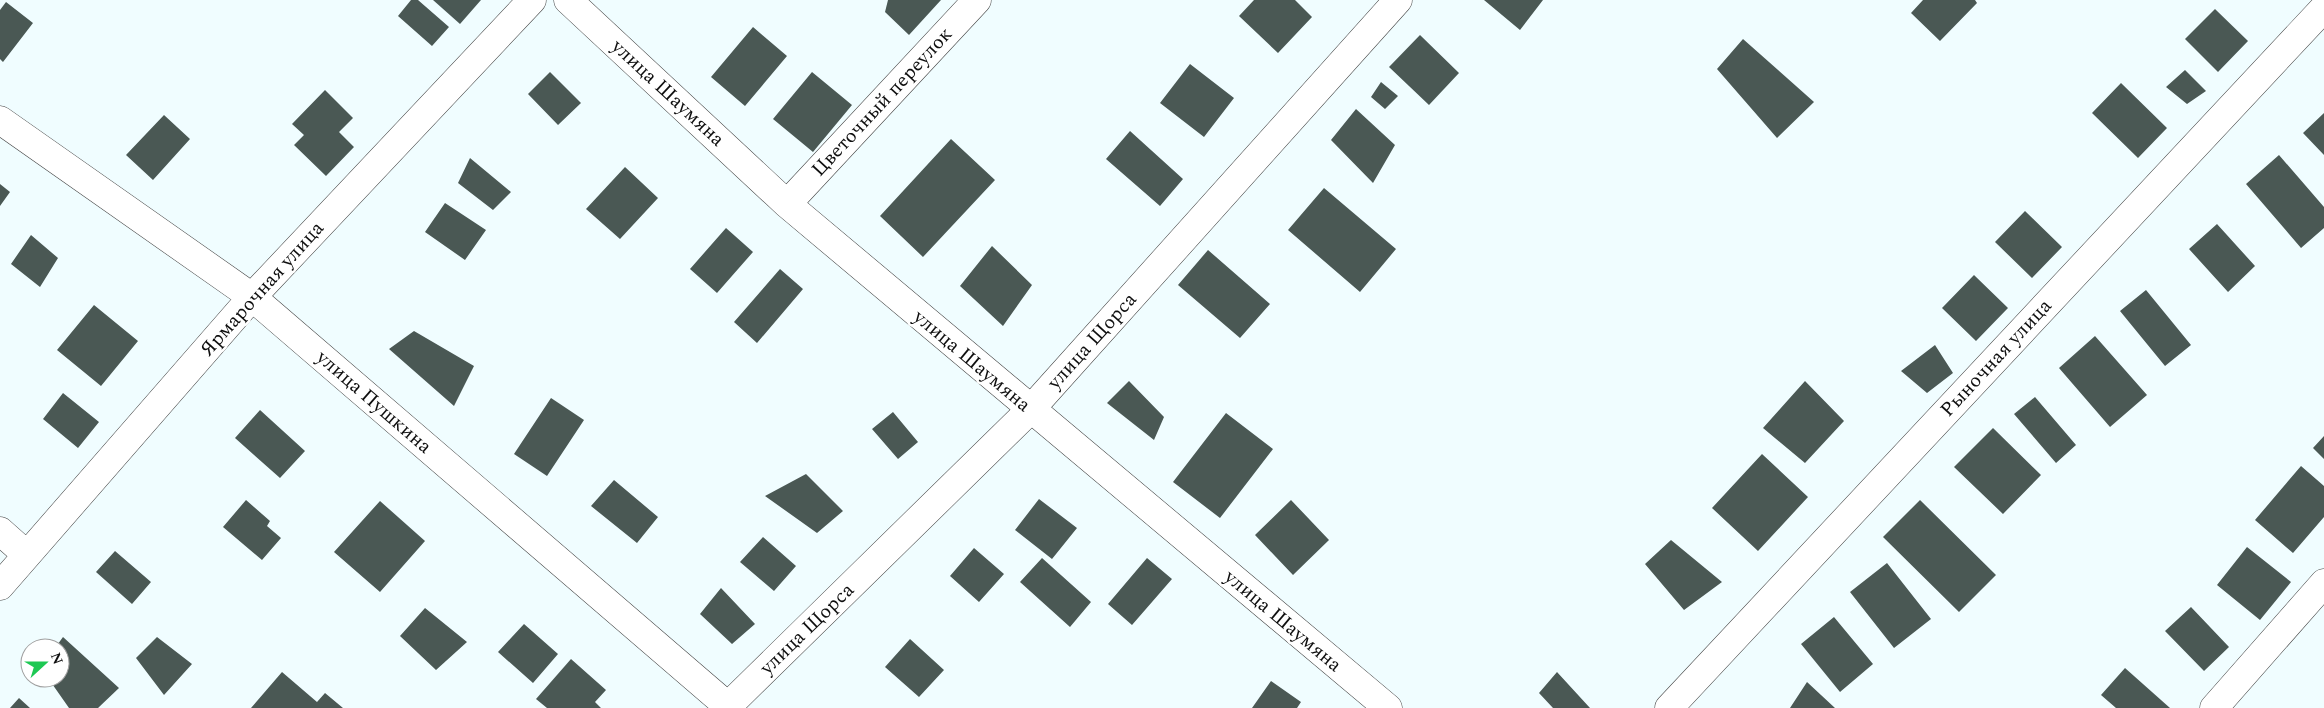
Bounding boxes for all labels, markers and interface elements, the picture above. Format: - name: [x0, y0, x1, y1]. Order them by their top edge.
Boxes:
- street label: Цветочный переулок: [804, 20, 960, 184]
- street label: улица Шаумяна: [604, 32, 732, 154]
- street label: Ярмарочная улица: [193, 214, 331, 363]
- street label: улица Щорса: [1039, 286, 1144, 397]
- street label: Рыночная улица: [1933, 292, 2059, 424]
- street label: улица Шаумяна: [906, 302, 1038, 419]
- street label: улица Пушкина: [309, 342, 439, 461]
- street label: улица Шаумяна: [1217, 562, 1349, 679]
- street label: улица Щорса: [752, 576, 861, 683]
- north arrow: [20, 638, 70, 688]
- text: N: [45, 649, 69, 668]

